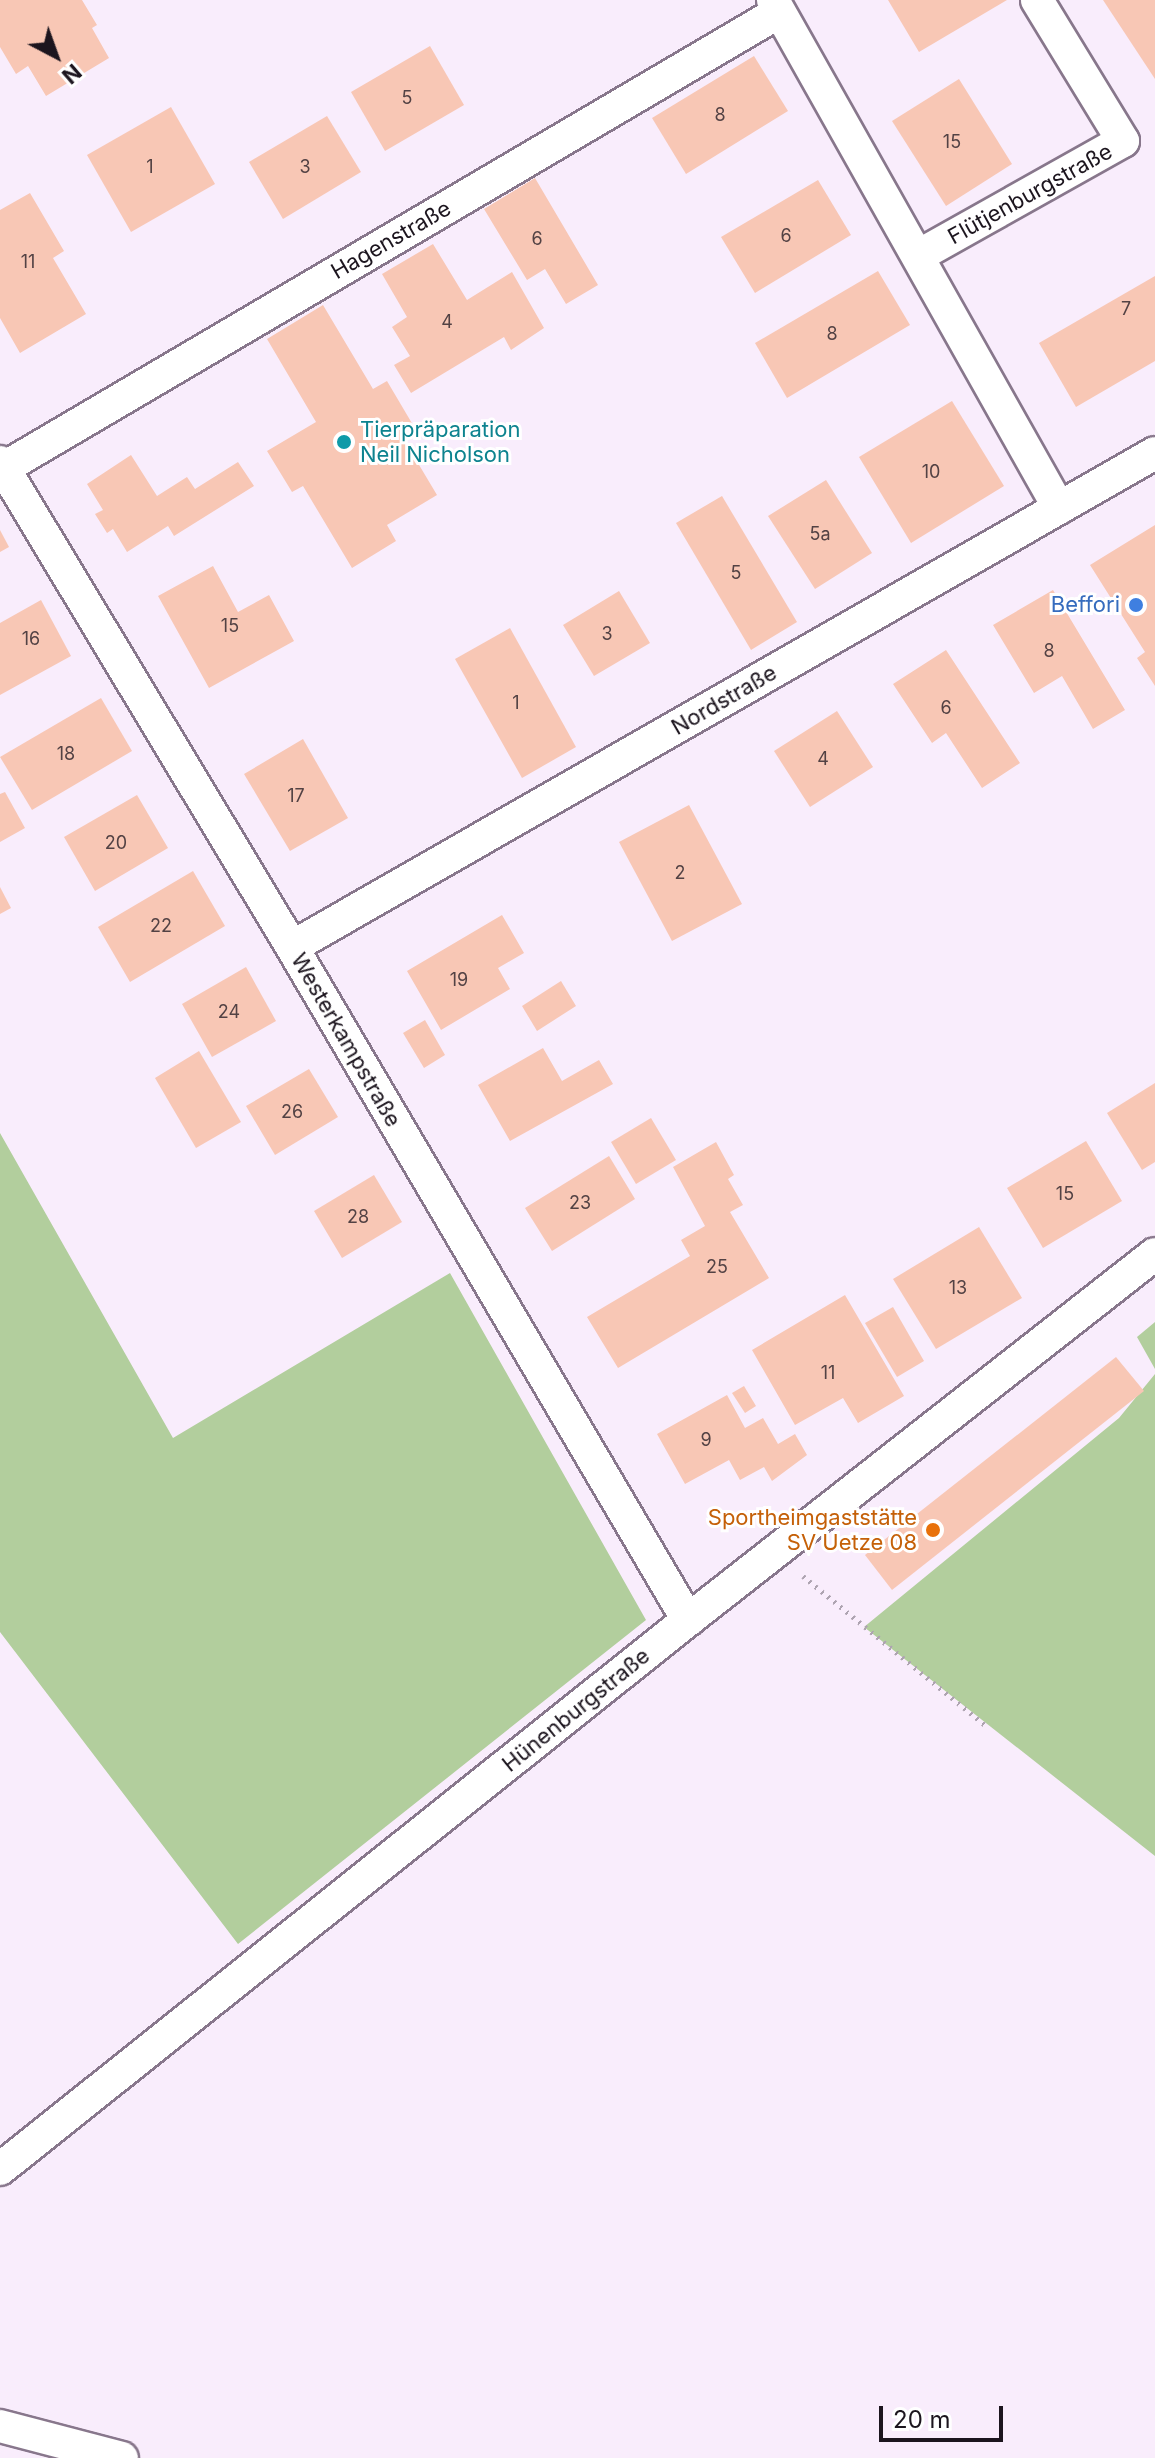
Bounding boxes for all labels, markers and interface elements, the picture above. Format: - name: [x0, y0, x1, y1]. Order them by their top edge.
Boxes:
- north arrow: [16, 16, 96, 96]
- text: N: [57, 59, 87, 89]
- house number: 5: [402, 87, 412, 109]
- house number: 8: [714, 104, 726, 126]
- house number: 15: [943, 131, 961, 153]
- street label: Flütjenburgstraße: [943, 138, 1117, 250]
- house number: 1: [146, 156, 154, 178]
- house number: 3: [299, 156, 311, 178]
- street label: Hagenstraße: [326, 195, 456, 285]
- house number: 6: [780, 225, 792, 247]
- house number: 6: [531, 228, 543, 250]
- house number: 11: [21, 251, 35, 273]
- house number: 7: [1121, 298, 1131, 320]
- house number: 4: [441, 311, 453, 333]
- house number: 8: [826, 323, 838, 345]
- place label: Tierpräparation Neil Nicholson: [360, 416, 520, 468]
- marker: Tierpräparation Neil Nicholson: [335, 433, 353, 451]
- house number: 10: [922, 461, 940, 483]
- house number: 5a: [809, 523, 831, 545]
- house number: 5: [731, 562, 741, 584]
- place label: Beffori: [1051, 592, 1120, 618]
- marker: Beffori: [1127, 596, 1145, 614]
- house number: 15: [221, 615, 239, 637]
- house number: 3: [601, 623, 613, 645]
- house number: 16: [22, 628, 40, 650]
- house number: 8: [1043, 640, 1055, 662]
- street label: Nordstraße: [667, 659, 781, 741]
- house number: 1: [512, 692, 520, 714]
- house number: 6: [940, 697, 952, 719]
- house number: 18: [57, 743, 75, 765]
- house number: 4: [817, 748, 829, 770]
- house number: 17: [287, 785, 305, 807]
- house number: 20: [105, 832, 127, 854]
- house number: 2: [675, 862, 685, 884]
- house number: 22: [150, 915, 172, 937]
- street label: Westerkampstraße: [285, 948, 407, 1132]
- house number: 19: [450, 969, 468, 991]
- house number: 24: [218, 1001, 240, 1023]
- house number: 26: [281, 1101, 303, 1123]
- house number: 15: [1056, 1183, 1074, 1205]
- house number: 23: [569, 1192, 591, 1214]
- house number: 28: [347, 1206, 369, 1228]
- house number: 25: [706, 1256, 728, 1278]
- house number: 13: [949, 1277, 967, 1299]
- house number: 11: [821, 1362, 835, 1384]
- house number: 9: [700, 1429, 712, 1451]
- place label: Sportheimgaststätte SV Uetze 08: [708, 1504, 917, 1556]
- marker: Sportheimgaststätte SV Uetze 08: [924, 1521, 942, 1539]
- street label: Hünenburgstraße: [497, 1643, 655, 1777]
- scale bar: [883, 2390, 1007, 2440]
- text: 20 m: [893, 2405, 951, 2434]

